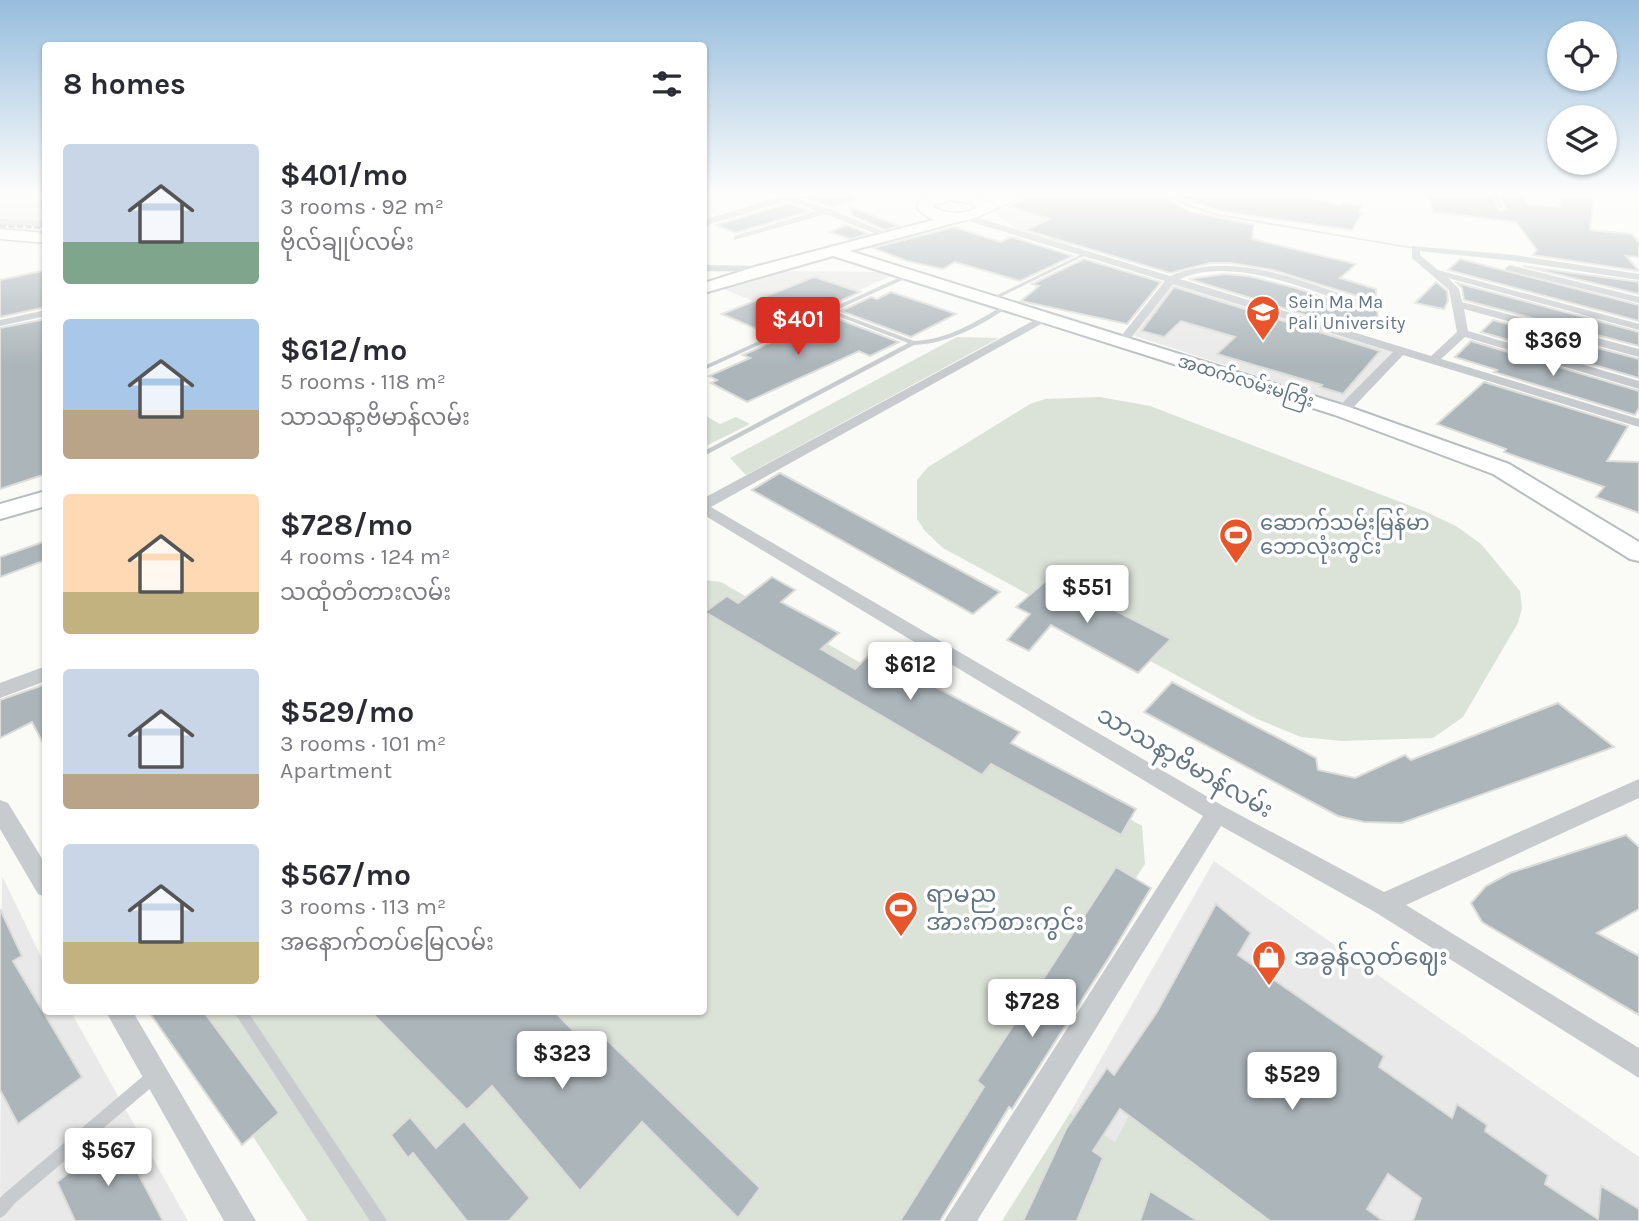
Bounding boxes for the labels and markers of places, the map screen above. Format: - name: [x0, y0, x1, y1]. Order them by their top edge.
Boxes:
- place label: Sein Ma Ma Pali University: [1288, 291, 1406, 334]
- school or university icon: Sein Ma Ma Pali University: [1244, 293, 1282, 342]
- pin: $401: [757, 298, 839, 357]
- pin: $369: [1512, 318, 1594, 378]
- place label: ဆောက်သမ်းမြန်မာ ဘောလုံးကွင်း: [1260, 507, 1430, 564]
- sports icon: ဆောက်သမ်းမြန်မာ ဘောလုံးကွင်း: [1217, 516, 1255, 565]
- pin: $551: [1046, 566, 1128, 625]
- pin: $612: [869, 642, 951, 702]
- place label: ရာမည အားကစားကွင်း: [926, 880, 1084, 940]
- sports icon: ရာမည အားကစားကွင်း: [882, 889, 920, 938]
- shop icon: အခွန်လွတ်ဈေး: [1250, 938, 1288, 987]
- place label: အခွန်လွတ်ဈေး: [1294, 941, 1448, 976]
- pin: $728: [991, 979, 1073, 1039]
- pin: $323: [521, 1032, 603, 1091]
- pin: $529: [1251, 1052, 1333, 1112]
- pin: $567: [67, 1128, 149, 1188]

